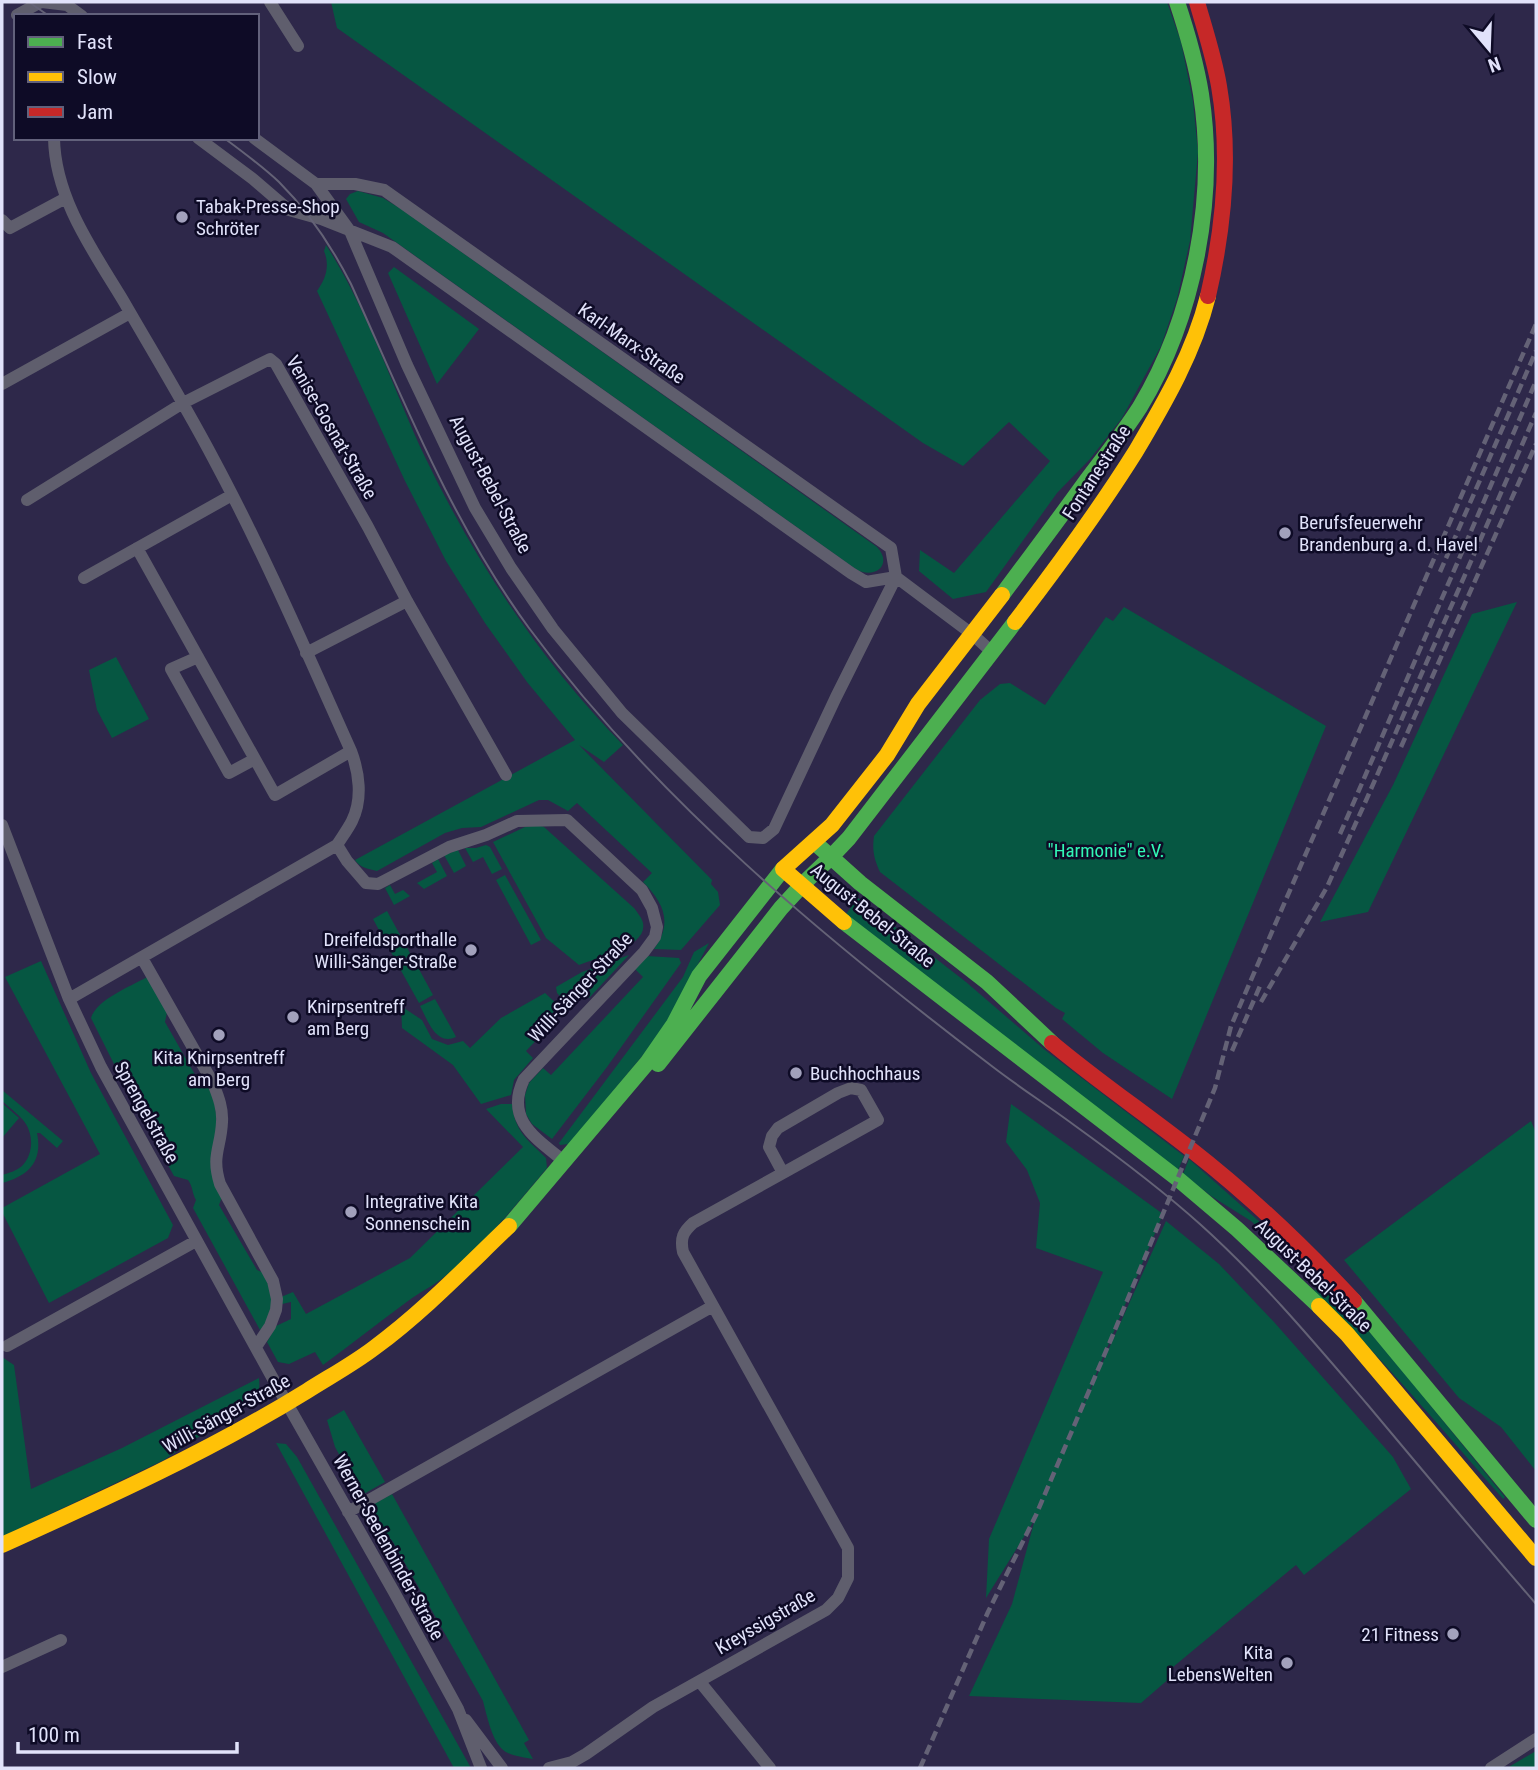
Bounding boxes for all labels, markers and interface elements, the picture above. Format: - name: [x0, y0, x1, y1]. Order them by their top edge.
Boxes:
- legend: [14, 14, 259, 140]
- north arrow: [1454, 14, 1524, 84]
- text: Fast: [77, 30, 113, 54]
- text: N: [1485, 52, 1504, 77]
- text: Slow: [77, 65, 117, 89]
- text: Jam: [77, 100, 113, 124]
- place label: Tabak-Presse-Shop Schröter: [196, 195, 340, 240]
- marker: Tabak-Presse-Shop Schröter: [174, 209, 190, 225]
- street label: Karl-Marx-Straße: [574, 298, 690, 389]
- street label: Venise-Gosnat-Straße: [281, 351, 382, 503]
- street label: August-Bebel-Straße: [444, 411, 537, 557]
- street label: Fontanestraße: [1057, 421, 1136, 524]
- place label: Berufsfeuerwehr Brandenburg a. d. Havel: [1299, 511, 1478, 556]
- marker: Berufsfeuerwehr Brandenburg a. d. Havel: [1277, 525, 1293, 541]
- park label: "Harmonie" e.V.: [1048, 839, 1164, 862]
- street label: August-Bebel-Straße: [806, 858, 939, 973]
- street label: Willi-Sänger-Straße: [523, 927, 637, 1047]
- place label: Dreifeldsporthalle Willi-Sänger-Straße: [315, 928, 457, 973]
- marker: Dreifeldsporthalle Willi-Sänger-Straße: [463, 942, 479, 958]
- place label: Knirpsentreff am Berg: [307, 995, 405, 1040]
- marker: Knirpsentreff am Berg: [285, 1009, 301, 1025]
- marker: Kita Knirpsentreff am Berg: [211, 1027, 227, 1043]
- place label: Kita Knirpsentreff am Berg: [153, 1046, 285, 1091]
- street label: Sprengelstraße: [109, 1057, 184, 1167]
- place label: Buchhochhaus: [810, 1062, 920, 1085]
- marker: Buchhochhaus: [788, 1065, 804, 1081]
- place label: Integrative Kita Sonnenschein: [365, 1190, 478, 1235]
- marker: Integrative Kita Sonnenschein: [343, 1204, 359, 1220]
- street label: August-Bebel-Straße: [1251, 1214, 1377, 1337]
- street label: Willi-Sänger-Straße: [158, 1369, 294, 1458]
- street label: Werner-Seelenbinder-Straße: [328, 1451, 449, 1644]
- street label: Kreyssigstraße: [711, 1584, 819, 1659]
- place label: 21 Fitness: [1361, 1623, 1439, 1646]
- marker: 21 Fitness: [1445, 1626, 1461, 1642]
- place label: Kita LebensWelten: [1168, 1641, 1273, 1686]
- marker: Kita LebensWelten: [1279, 1655, 1295, 1671]
- scale bar: [18, 1710, 236, 1754]
- text: 100 m: [28, 1723, 80, 1747]

